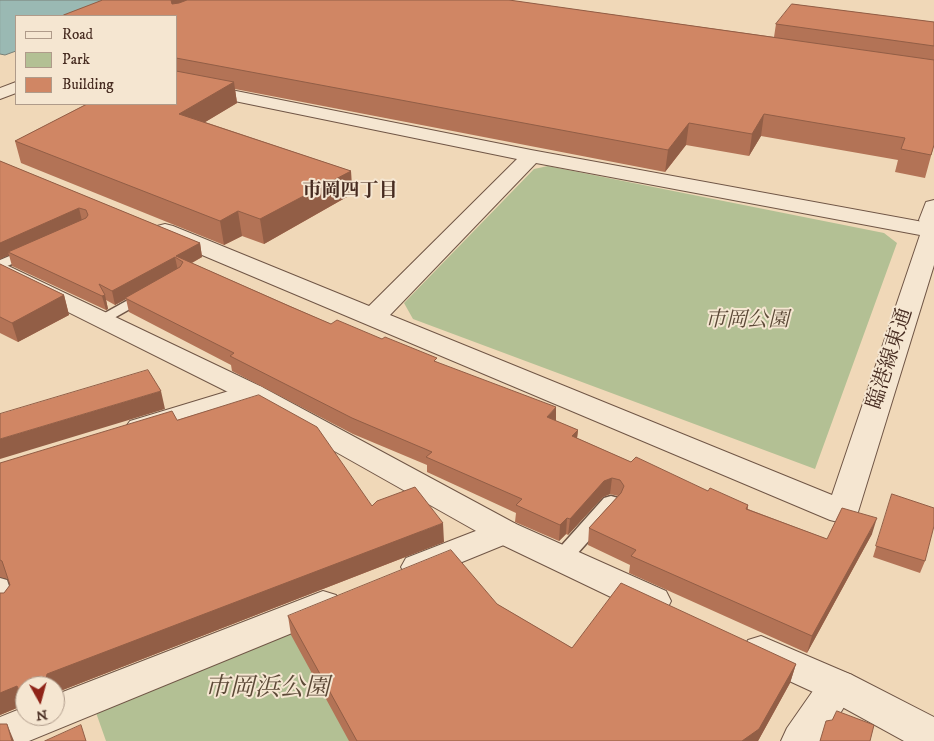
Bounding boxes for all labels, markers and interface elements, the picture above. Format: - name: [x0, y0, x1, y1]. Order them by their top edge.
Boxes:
- legend: [15, 15, 178, 105]
- text: Road: [62, 25, 93, 44]
- text: Park: [62, 50, 90, 69]
- text: Building: [62, 75, 114, 94]
- district label: 市岡四丁目: [303, 181, 397, 203]
- street label: 臨港線東通: [863, 305, 919, 413]
- park label: 市岡公園: [705, 309, 789, 335]
- park label: 市岡浜公園: [205, 675, 329, 705]
- north arrow: [15, 676, 65, 726]
- text: N: [35, 705, 49, 725]

